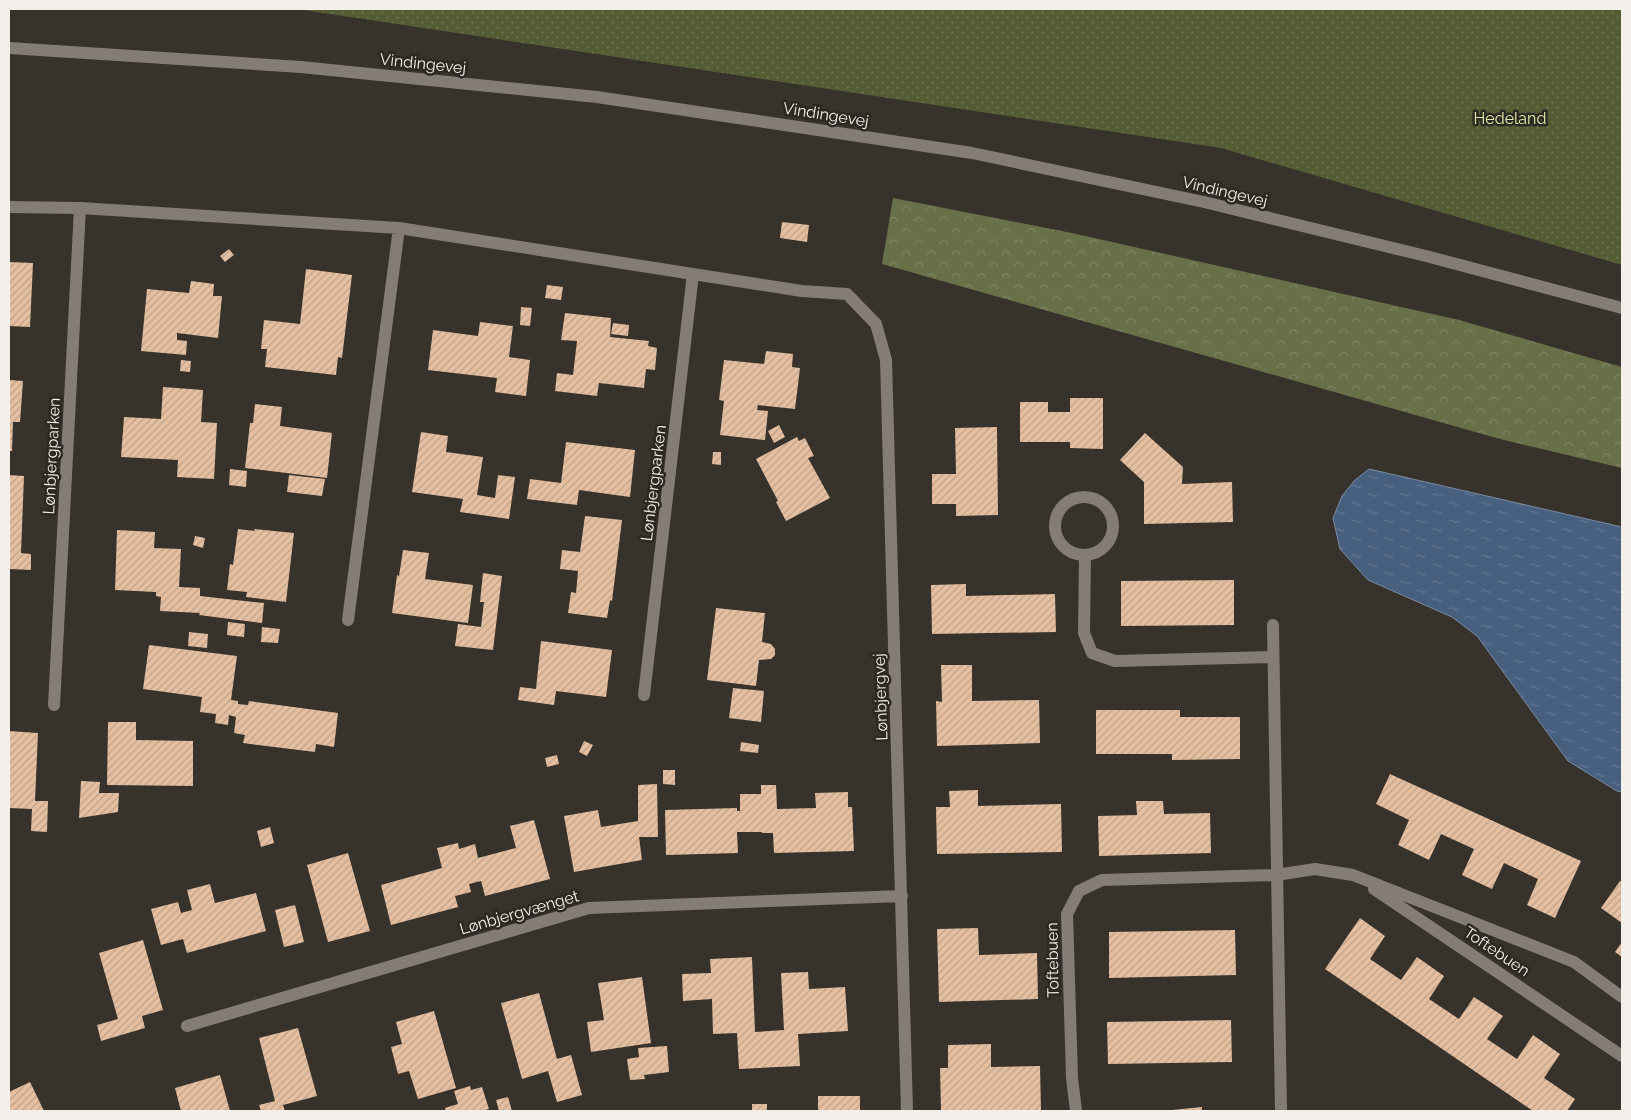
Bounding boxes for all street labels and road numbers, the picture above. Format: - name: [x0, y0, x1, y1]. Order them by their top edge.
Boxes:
- street label: Vindingevej: [379, 50, 467, 77]
- street label: Vindingevej: [782, 98, 870, 131]
- street label: Vindingevej: [1180, 172, 1269, 211]
- street label: Lønbjergparken: [39, 397, 64, 515]
- street label: Lønbjergparken: [637, 424, 670, 542]
- street label: Lønbjergvej: [869, 653, 892, 741]
- street label: Lønbjergvænget: [457, 886, 582, 939]
- street label: Toftebuen: [1042, 922, 1063, 998]
- street label: Toftebuen: [1460, 922, 1533, 980]

